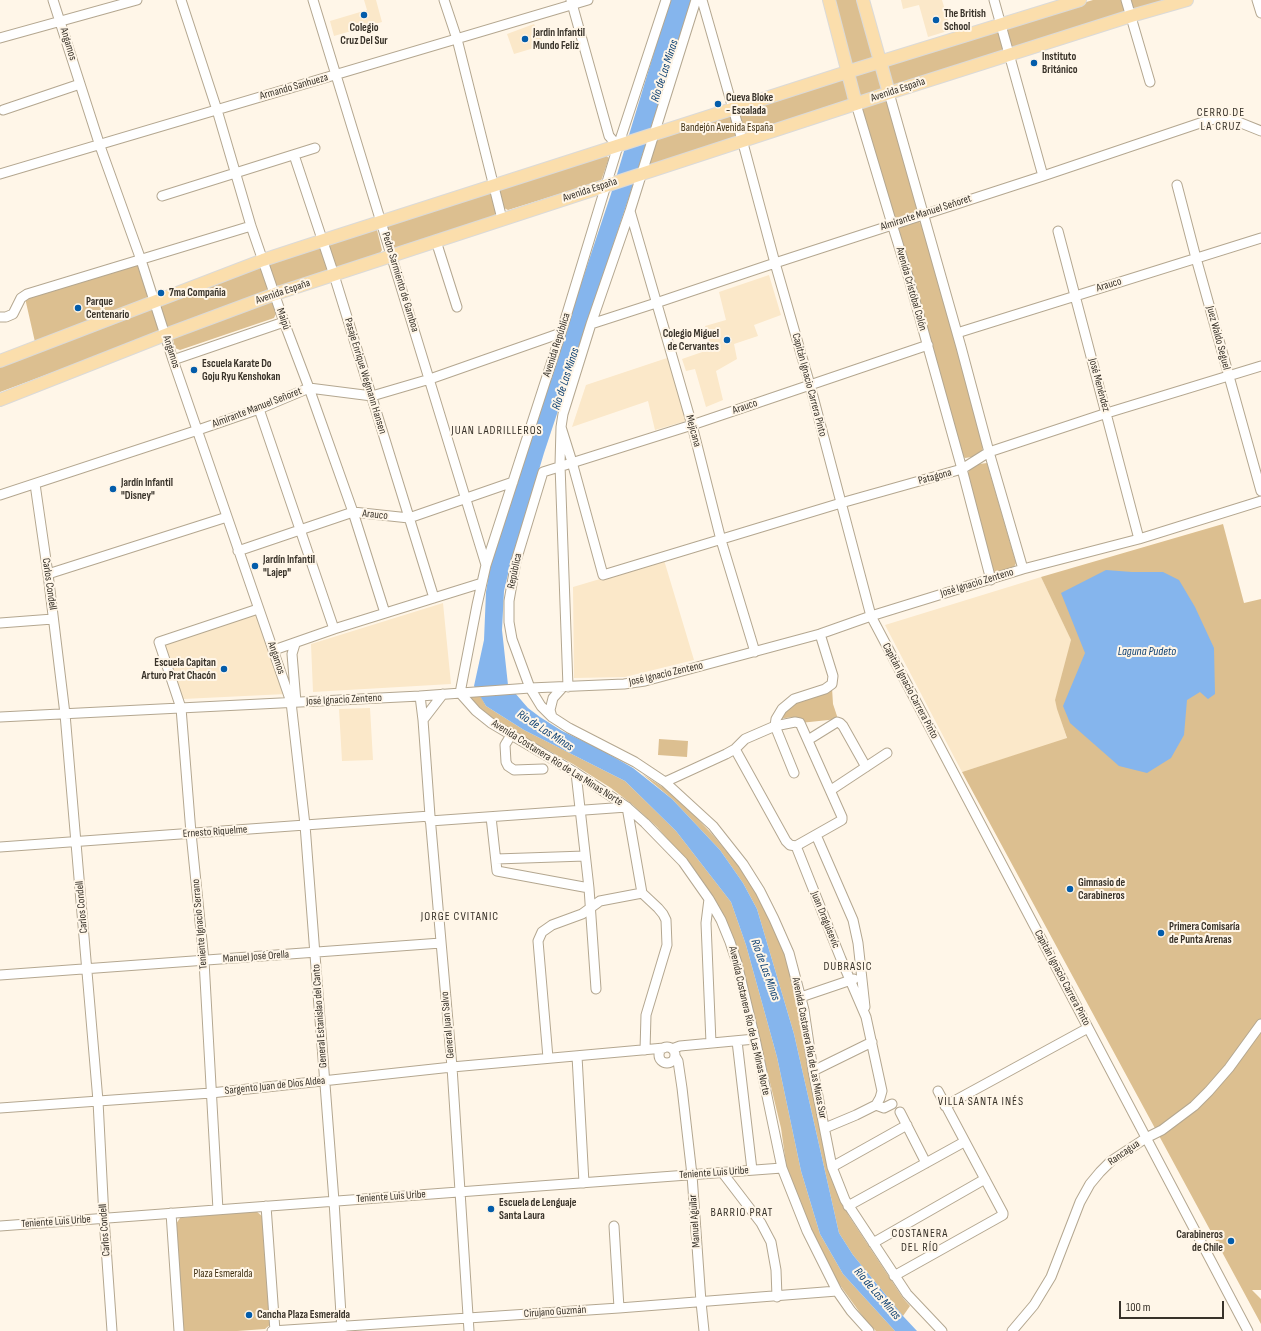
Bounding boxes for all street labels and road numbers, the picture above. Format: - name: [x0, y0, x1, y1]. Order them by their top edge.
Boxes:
- street label: Angamos: [57, 26, 79, 62]
- street label: Armando Sanhueza: [258, 71, 330, 103]
- street label: Avenida España: [869, 75, 927, 105]
- street label: Avenida España: [561, 175, 619, 205]
- street label: Almirante Manuel Señoret: [879, 192, 973, 234]
- street label: Pedro Sarmiento de Gamboa: [379, 230, 421, 334]
- street label: Avenida Cristóbal Colón: [893, 246, 929, 332]
- street label: Arauco: [1095, 275, 1123, 295]
- street label: Avenida España: [254, 277, 312, 307]
- street label: Juez Waldo Seguel: [1203, 305, 1233, 371]
- street label: Maipú: [273, 306, 293, 332]
- street label: Avenida República: [540, 311, 574, 379]
- street label: Pasaje Enrique Wegmann Hansen: [341, 316, 389, 436]
- street label: Capitán Ignacio Carrera Pinto: [789, 332, 829, 438]
- street label: Angamos: [160, 334, 182, 370]
- street label: José Menéndez: [1086, 357, 1112, 413]
- street label: Almirante Manuel Señoret: [210, 385, 304, 431]
- street label: Arauco: [731, 397, 759, 417]
- street label: Mejicana: [682, 414, 704, 448]
- street label: Patagona: [917, 466, 953, 488]
- street label: Arauco: [362, 507, 388, 523]
- street label: República: [505, 552, 525, 590]
- street label: Carlos Condell: [39, 557, 59, 611]
- street label: José Ignacio Zenteno: [939, 566, 1015, 600]
- street label: Angamos: [264, 640, 288, 676]
- street label: Capitán Ignacio Carrera Pinto: [879, 641, 941, 741]
- street label: José Ignacio Zenteno: [628, 659, 704, 689]
- street label: José Ignacio Zenteno: [306, 691, 382, 709]
- street label: Avenida Costanera Río de Las Minas Norte: [489, 717, 625, 809]
- street label: Ernesto Riquelme: [182, 823, 248, 841]
- street label: Teniente Ignacio Serrano: [189, 878, 211, 970]
- street label: Carlos Condell: [73, 880, 91, 934]
- street label: Juan Draguisevic: [808, 890, 842, 950]
- street label: Capitán Ignacio Carrera Pinto: [1031, 928, 1093, 1028]
- street label: Avenida Costanera Río de Las Minas Norte: [725, 945, 773, 1097]
- street label: Manuel José Orella: [222, 948, 290, 966]
- street label: General Estanislao del Canto: [310, 964, 330, 1068]
- street label: Avenida Costanera Río de Las Minas Sur: [789, 976, 829, 1120]
- street label: General Juan Salvo: [438, 991, 458, 1059]
- street label: Sargento Juan de Dios Aldea: [224, 1074, 326, 1098]
- street label: Rancagua: [1106, 1137, 1142, 1169]
- street label: Teniente Luis Uribe: [679, 1164, 749, 1182]
- street label: Teniente Luis Uribe: [356, 1188, 426, 1206]
- street label: Manuel Aguilar: [687, 1194, 703, 1248]
- street label: Carlos Condell: [97, 1203, 113, 1257]
- street label: Teniente Luis Uribe: [21, 1213, 91, 1231]
- street label: Cirujano Guzmán: [523, 1303, 587, 1321]

